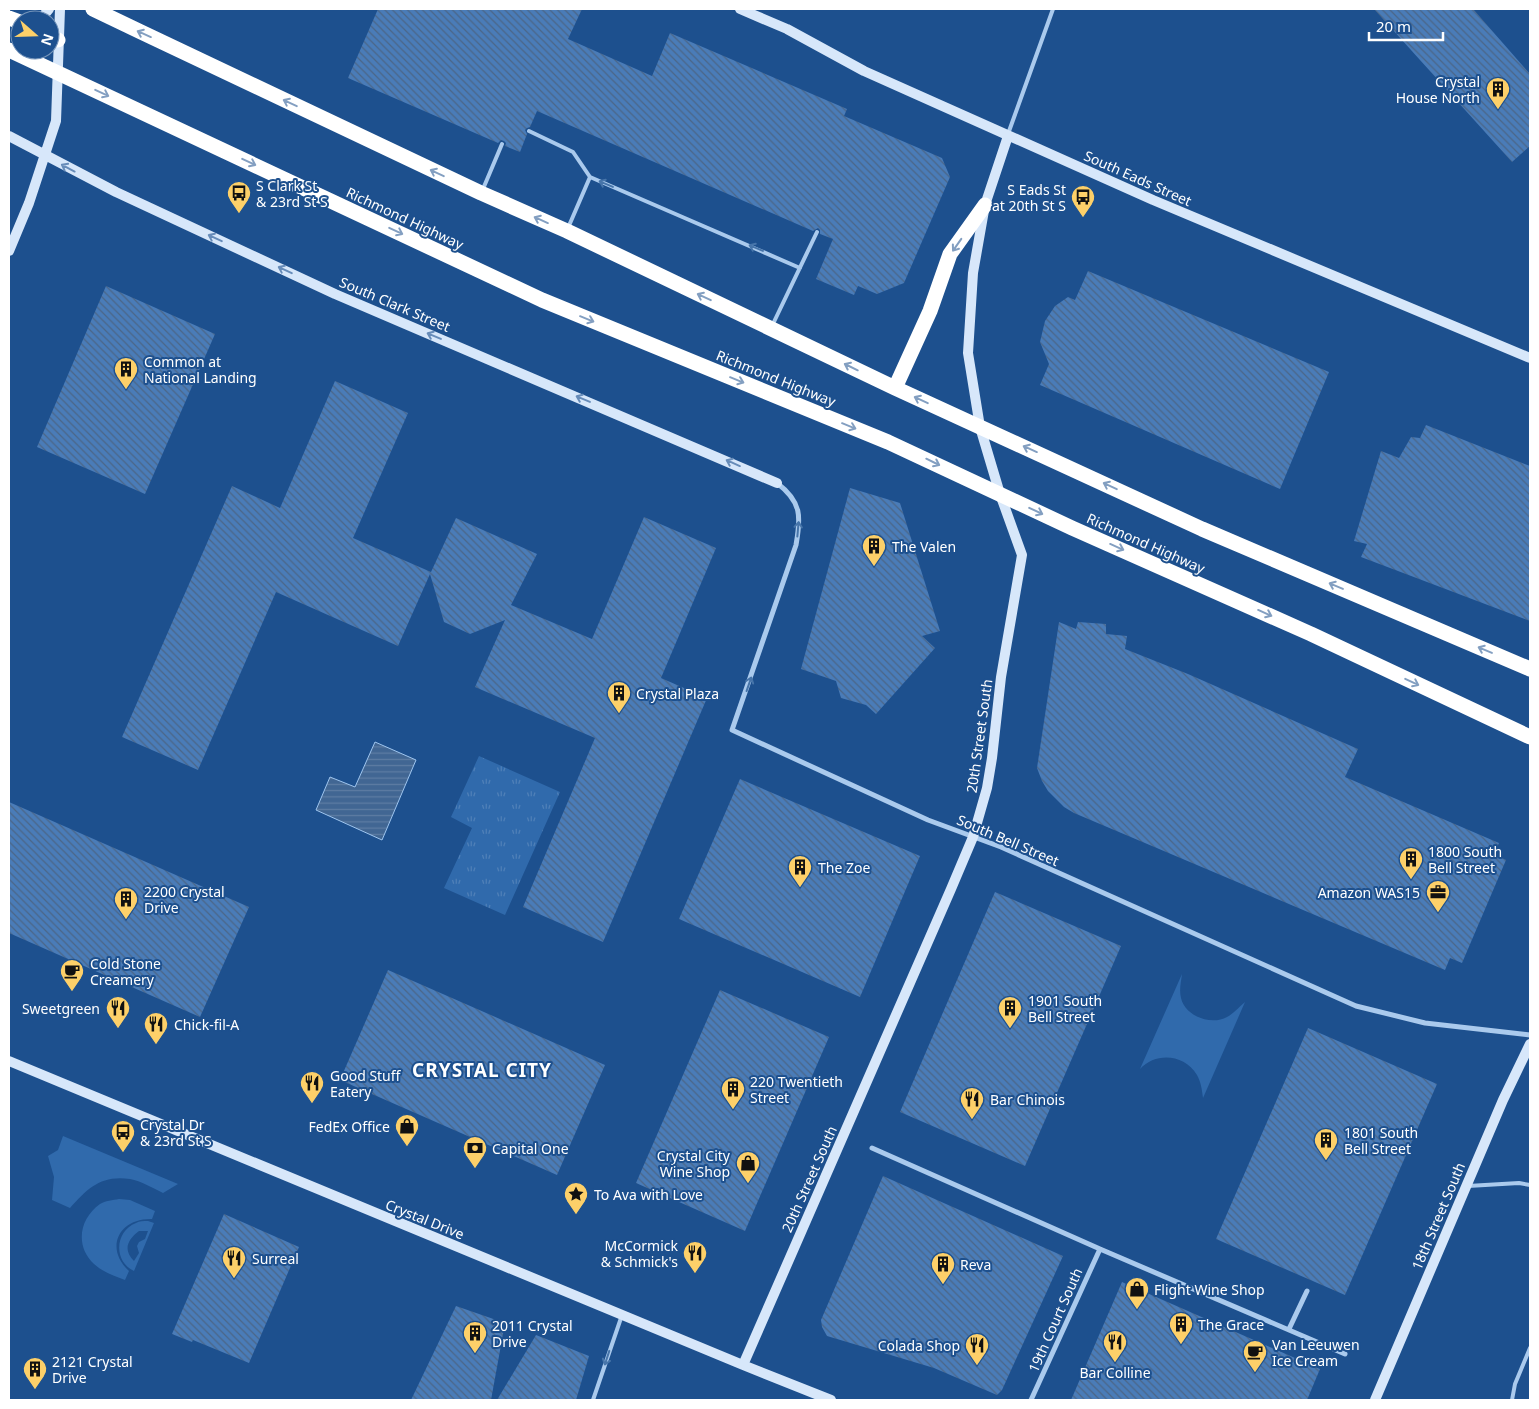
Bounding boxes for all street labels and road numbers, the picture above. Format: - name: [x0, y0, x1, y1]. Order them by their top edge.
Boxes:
- street label: South Eads Street: [1081, 146, 1195, 210]
- street label: Richmond Highway: [343, 182, 468, 254]
- street label: South Clark Street: [337, 272, 453, 336]
- street label: Richmond Highway: [713, 345, 839, 411]
- street label: Richmond Highway: [1084, 508, 1209, 578]
- street label: 20th Street South: [962, 678, 996, 794]
- street label: South Bell Street: [954, 810, 1062, 870]
- street label: 20th Street South: [777, 1123, 841, 1235]
- street label: 18th Street South: [1407, 1160, 1469, 1272]
- street label: Crystal Drive: [383, 1195, 467, 1243]
- street label: 19th Court South: [1023, 1265, 1087, 1375]

